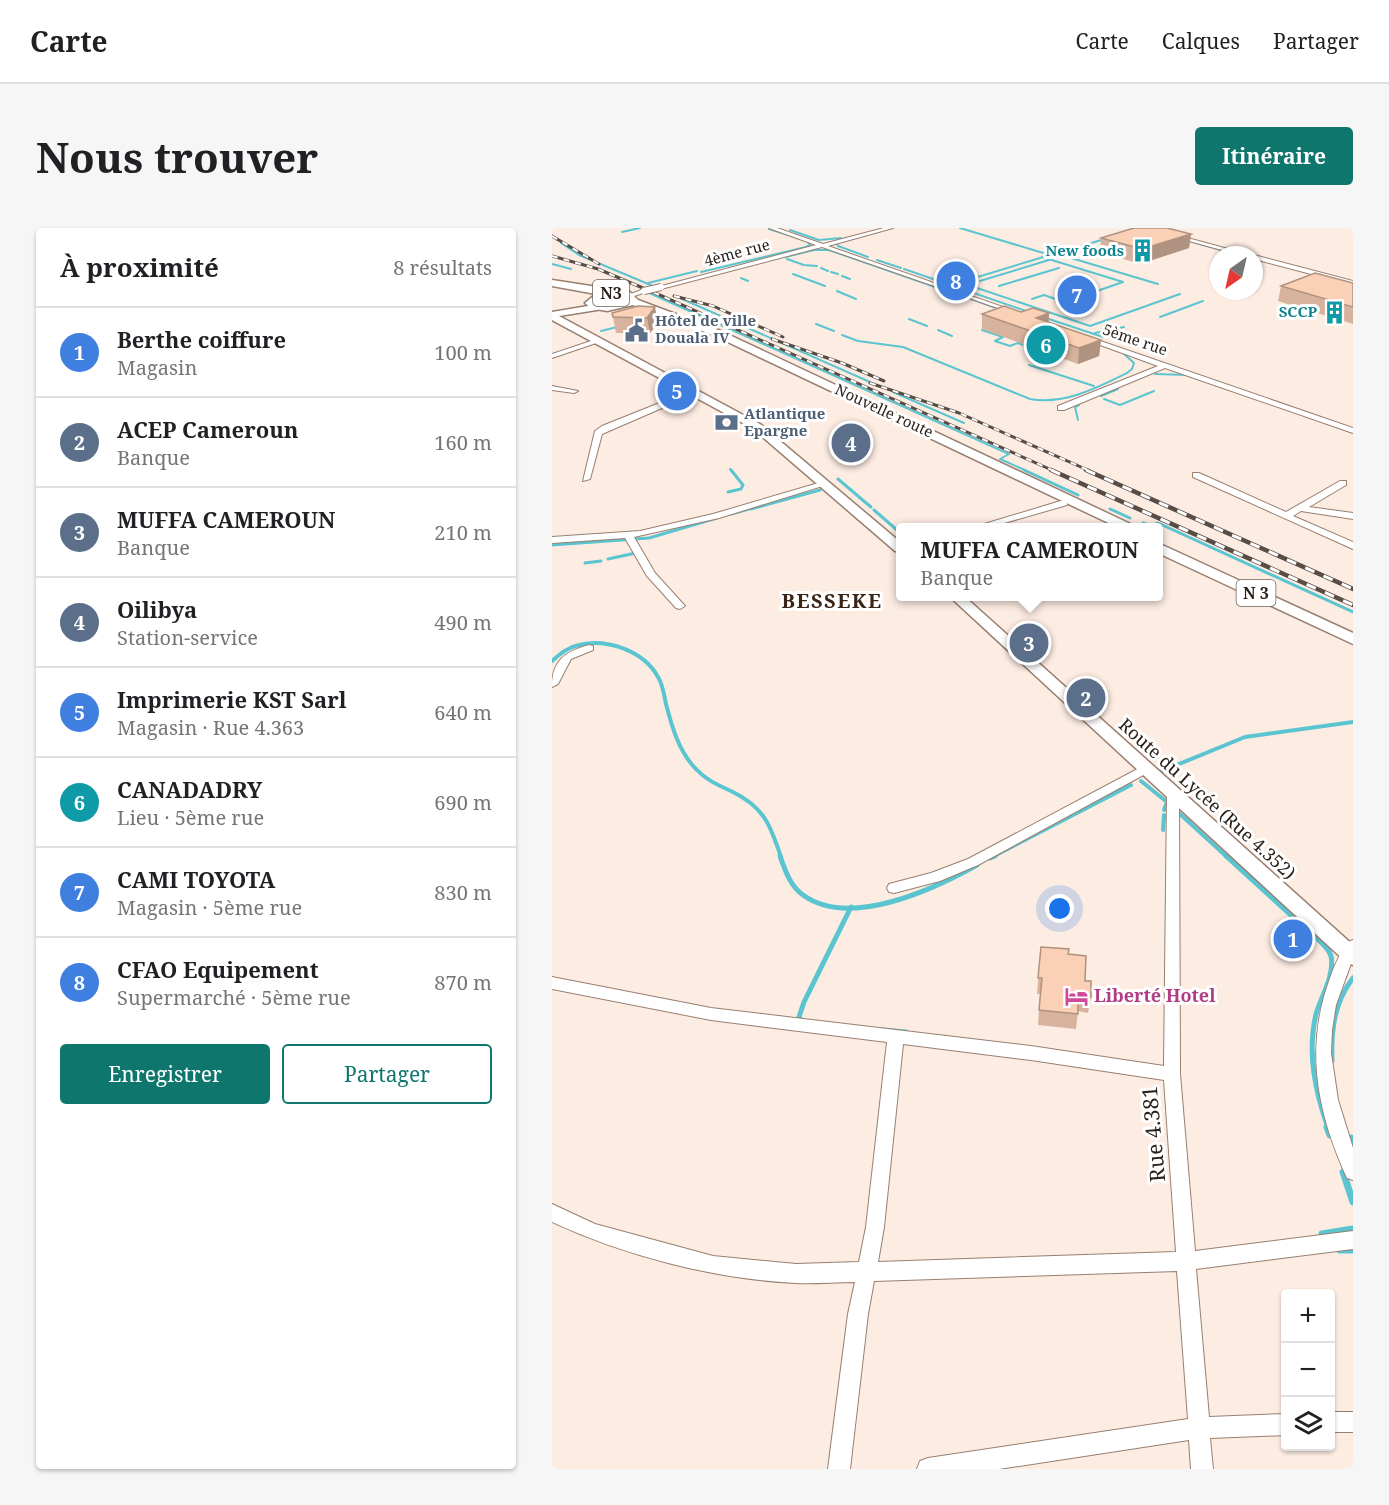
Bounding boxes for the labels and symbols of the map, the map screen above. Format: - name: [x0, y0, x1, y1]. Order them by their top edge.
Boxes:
- street label: 4ème rue: [702, 234, 772, 270]
- building icon: New foods: [1129, 238, 1155, 264]
- place label: New foods: [1045, 240, 1124, 260]
- north arrow: [1209, 246, 1263, 300]
- pin: 8: [936, 259, 976, 304]
- pin: 7: [1058, 272, 1096, 318]
- road number: N3: [593, 280, 629, 306]
- building icon: SCCP: [1322, 299, 1348, 325]
- place label: SCCP: [1279, 301, 1317, 321]
- place label: Hôtel de ville Douala IV: [655, 310, 756, 347]
- public building icon: Hôtel de ville Douala IV: [624, 317, 650, 343]
- street label: 5ème rue: [1100, 319, 1170, 359]
- pin: 6: [1026, 322, 1066, 368]
- pin: 5: [658, 368, 696, 414]
- street label: Nouvelle route: [832, 379, 937, 442]
- place label: Atlantique Epargne: [744, 403, 825, 440]
- bank icon: Atlantique Epargne: [713, 410, 739, 436]
- pin: 4: [832, 420, 870, 466]
- road number: N 3: [1236, 580, 1276, 606]
- district label: BESSEKE: [782, 587, 882, 614]
- pin: 3: [1010, 620, 1048, 666]
- pin: 2: [1066, 676, 1106, 720]
- street label: Route du Lycée (Rue 4.352): [1114, 712, 1301, 884]
- your location: [1045, 894, 1074, 923]
- pin: 1: [1274, 916, 1312, 962]
- hotel icon: Liberté Hotel: [1063, 983, 1089, 1009]
- place label: Liberté Hotel: [1094, 983, 1216, 1007]
- street label: Rue 4.381: [1135, 1085, 1171, 1183]

